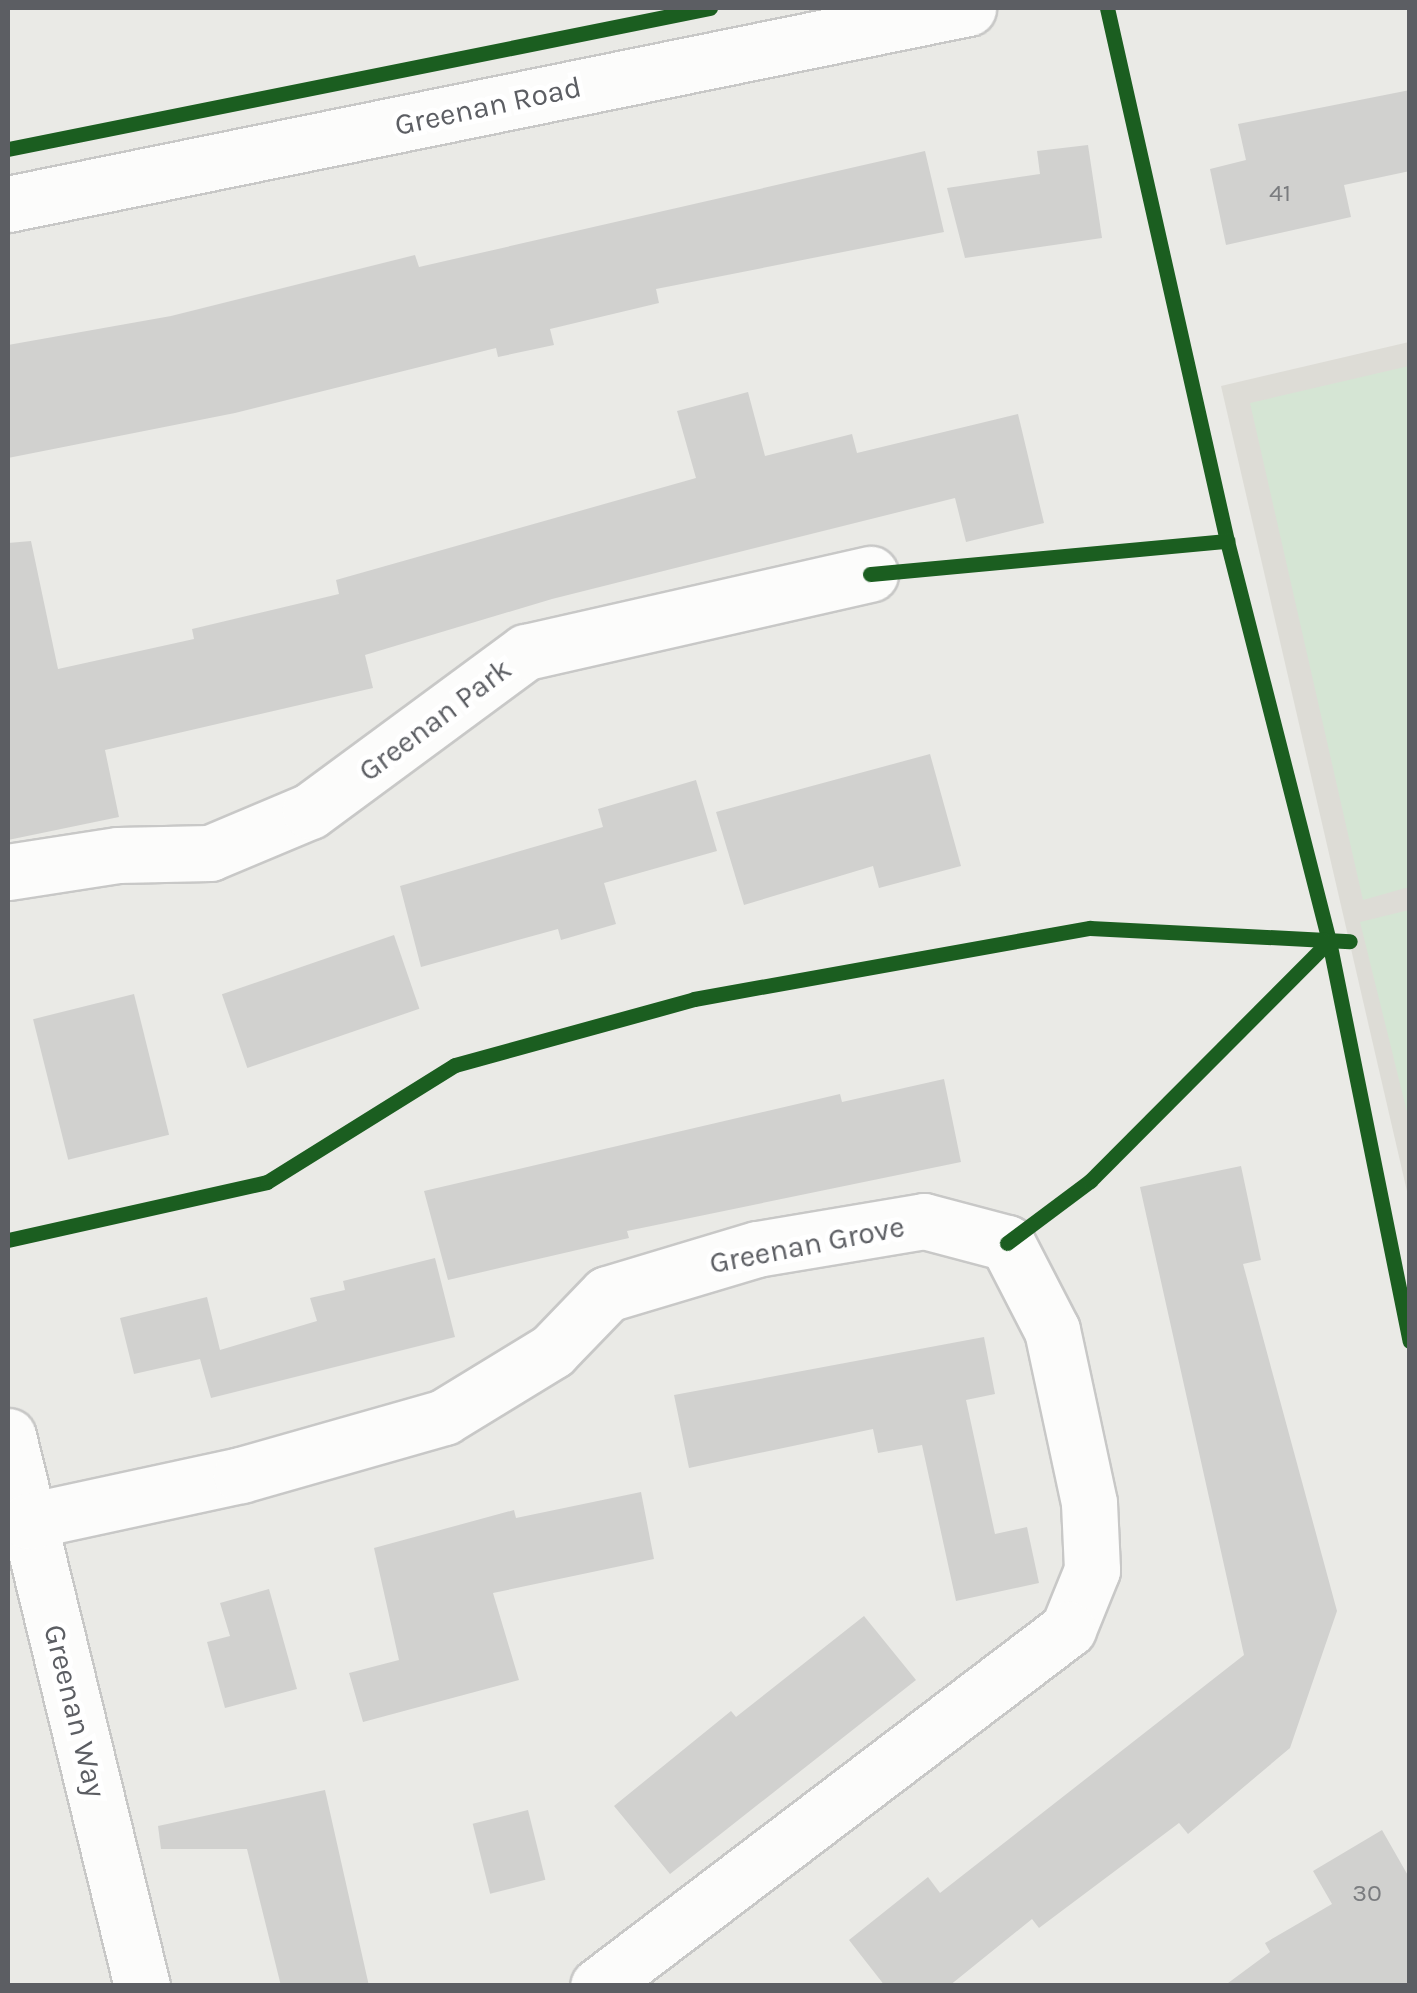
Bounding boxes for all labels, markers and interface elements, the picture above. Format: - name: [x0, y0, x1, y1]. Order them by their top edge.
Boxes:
- street label: Greenan Road: [391, 69, 585, 143]
- house number: 41: [1269, 178, 1291, 208]
- street label: Greenan Park: [352, 651, 518, 789]
- street label: Greenan Grove: [706, 1208, 908, 1282]
- street label: Greenan Way: [36, 1621, 114, 1801]
- house number: 30: [1352, 1878, 1382, 1908]

